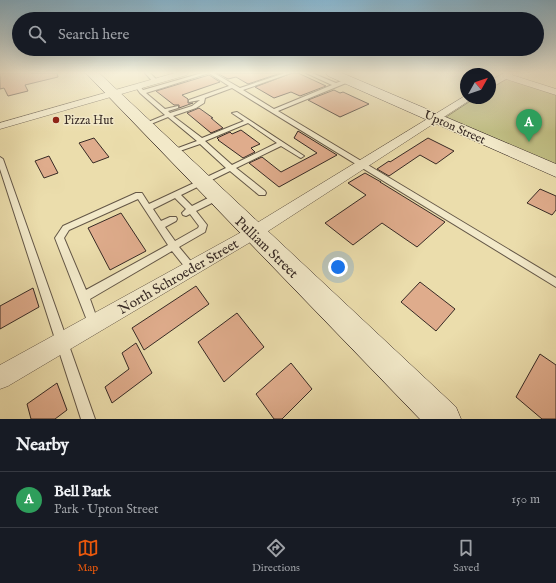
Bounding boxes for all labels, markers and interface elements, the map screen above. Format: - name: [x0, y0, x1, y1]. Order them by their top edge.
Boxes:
- search box: [12, 12, 544, 56]
- icon: search: [26, 23, 48, 45]
- text: Search here: [58, 25, 129, 44]
- north arrow: [460, 68, 496, 104]
- street label: Upton Street: [421, 107, 488, 149]
- pin: A: [516, 109, 542, 142]
- place label: Pizza Hut: [64, 113, 114, 128]
- marker: Pizza Hut: [51, 115, 61, 125]
- street label: Pulliam Street: [231, 213, 302, 283]
- street label: North Schroeder Street: [115, 235, 242, 319]
- your location: [328, 257, 348, 277]
- text: Nearby: [16, 435, 69, 456]
- text: Bell Park: [54, 482, 111, 501]
- text: A: [25, 491, 33, 508]
- text: 150 m: [511, 491, 540, 508]
- text: Park · Upton Street: [54, 501, 158, 518]
- tab: Map: [77, 537, 99, 575]
- tab: Directions: [252, 537, 300, 575]
- tab: Saved: [453, 537, 479, 575]

